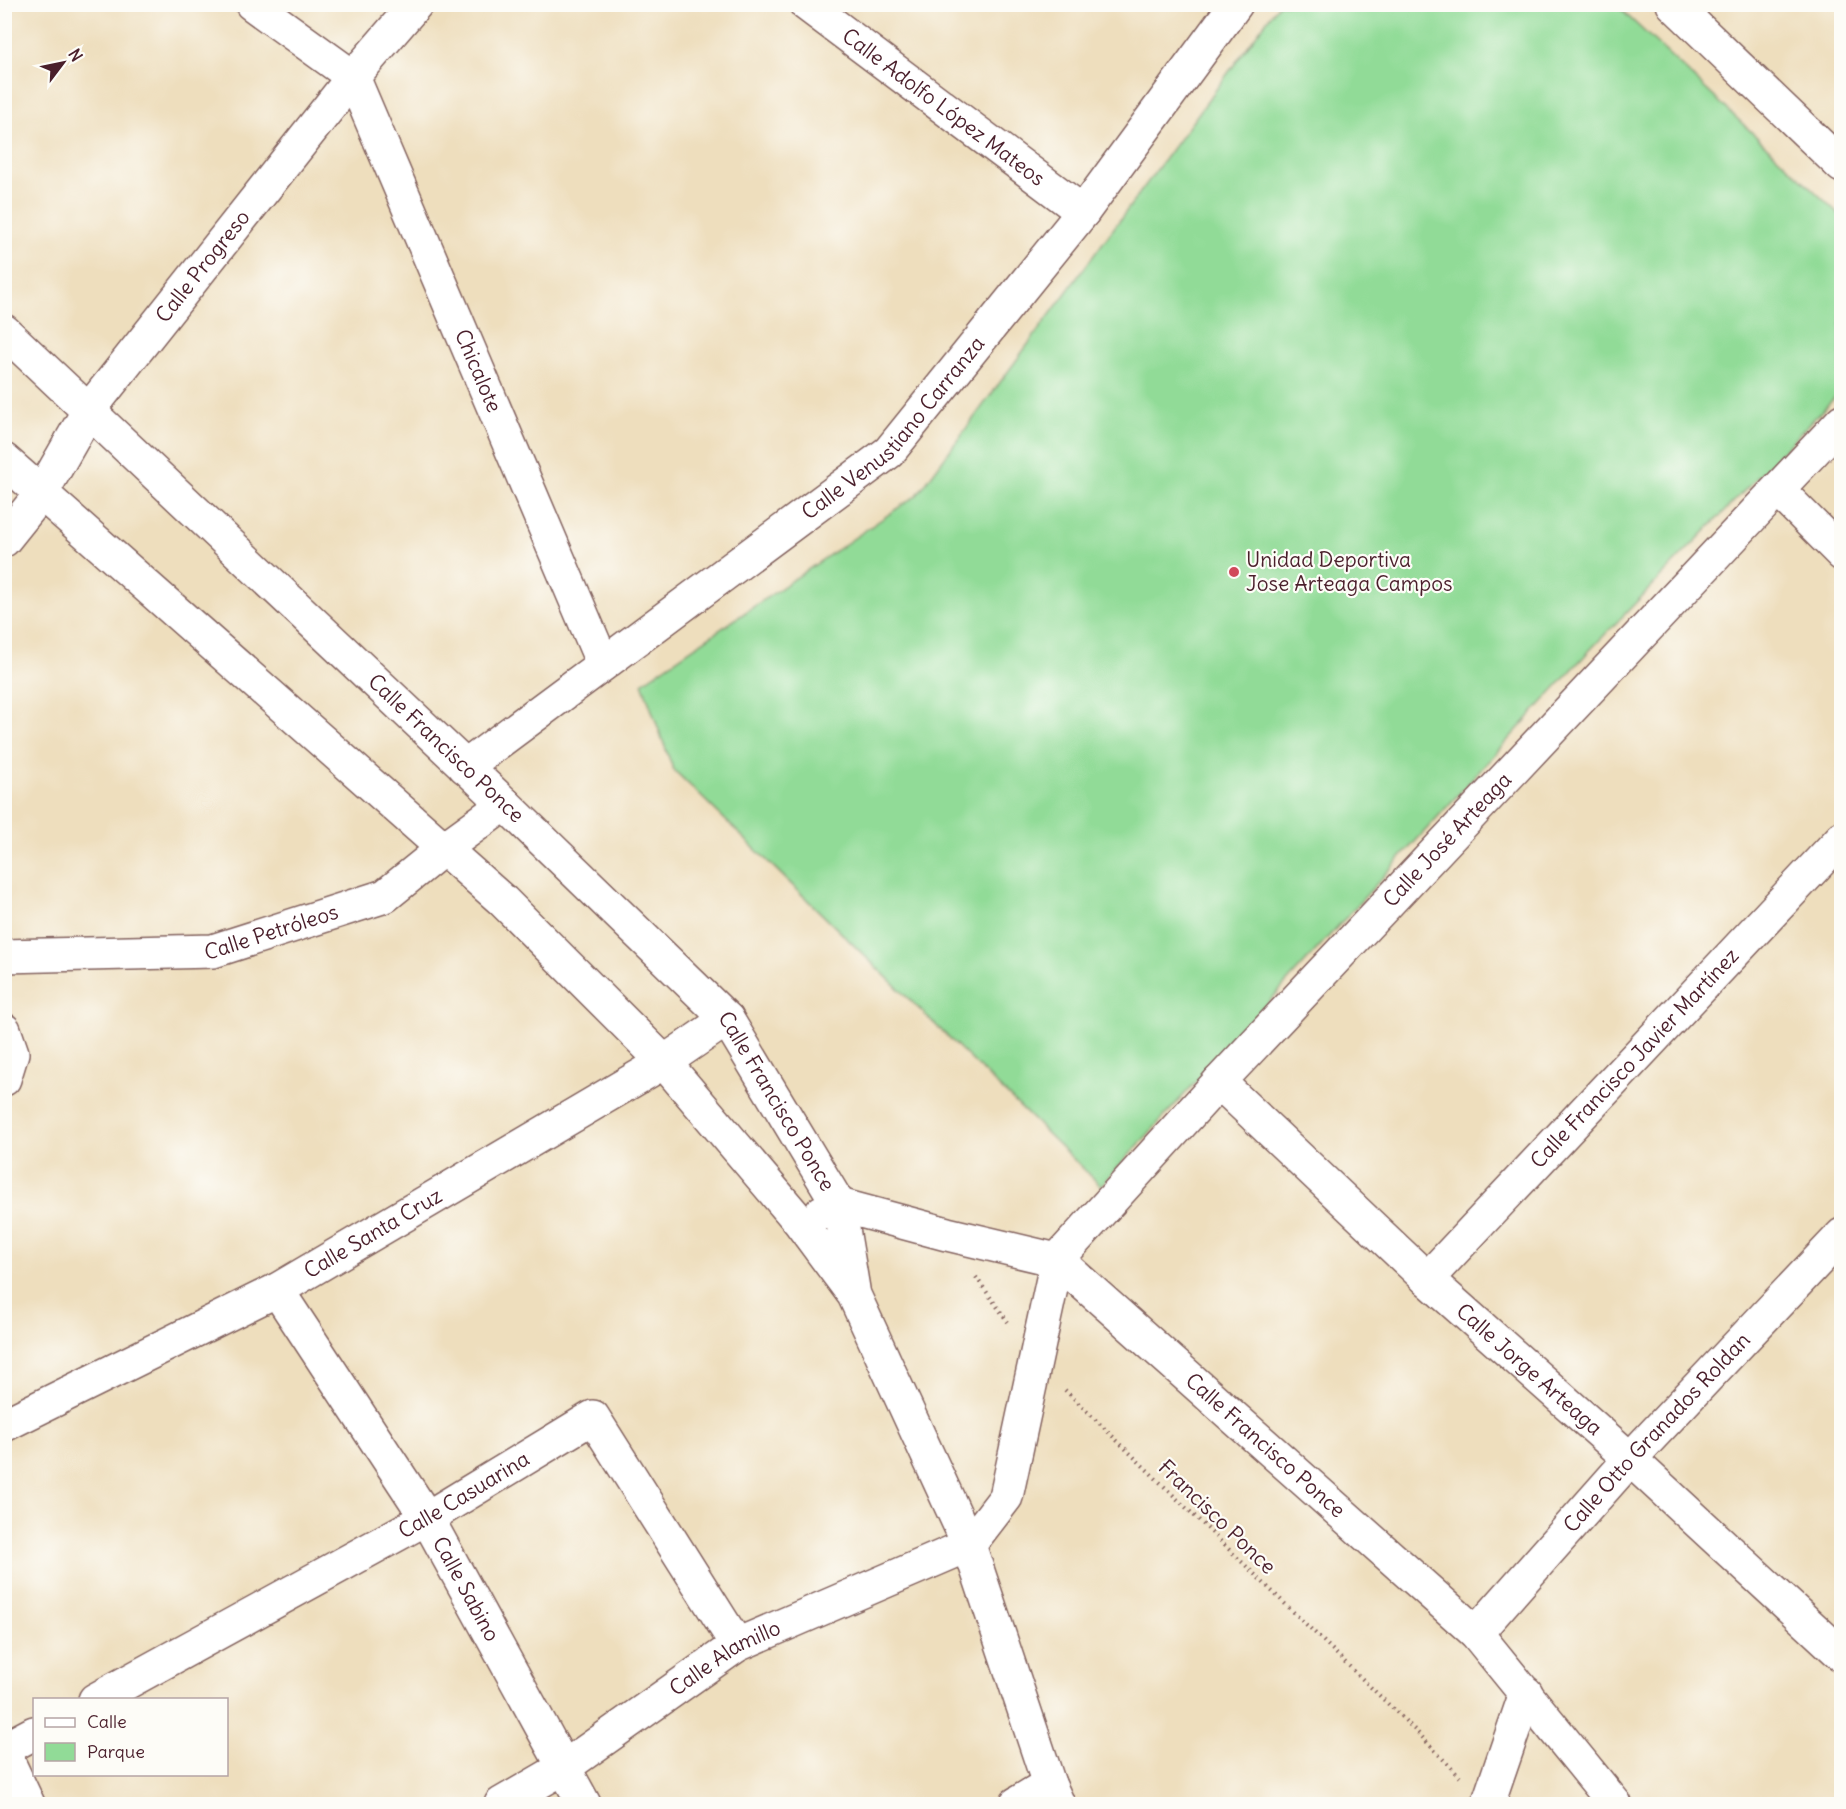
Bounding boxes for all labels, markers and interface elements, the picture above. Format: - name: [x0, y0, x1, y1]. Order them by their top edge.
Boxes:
- street label: Calle Adolfo López Mateos: [837, 22, 1051, 192]
- north arrow: [33, 33, 93, 93]
- text: N: [64, 45, 87, 65]
- street label: Calle Progreso: [149, 204, 255, 328]
- street label: Chicalote: [449, 325, 508, 416]
- street label: Calle Venustiano Carranza: [796, 330, 990, 525]
- place label: Unidad Deportiva Jose Arteaga Campos: [1246, 546, 1453, 597]
- marker: Unidad Deportiva Jose Arteaga Campos: [1227, 565, 1241, 579]
- street label: Calle Francisco Ponce: [363, 668, 530, 828]
- street label: Calle José Arteaga: [1377, 766, 1517, 913]
- street label: Calle Petróleos: [204, 898, 341, 964]
- street label: Calle Francisco Javier Martínez: [1524, 942, 1744, 1174]
- street label: Calle Francisco Ponce: [712, 1006, 841, 1196]
- street label: Calle Santa Cruz: [299, 1182, 447, 1284]
- street label: Calle Jorge Arteaga: [1451, 1297, 1608, 1441]
- street label: Calle Otto Granados Roldan: [1557, 1326, 1756, 1538]
- street label: Calle Francisco Ponce: [1180, 1367, 1350, 1523]
- street label: Calle Casuarina: [393, 1445, 534, 1544]
- street label: Francisco Ponce: [1153, 1455, 1281, 1579]
- street label: Calle Sabino: [427, 1532, 506, 1646]
- street label: Calle Alamillo: [664, 1614, 785, 1702]
- legend: [33, 1698, 228, 1776]
- text: Calle: [87, 1710, 127, 1733]
- text: Parque: [87, 1740, 145, 1763]

